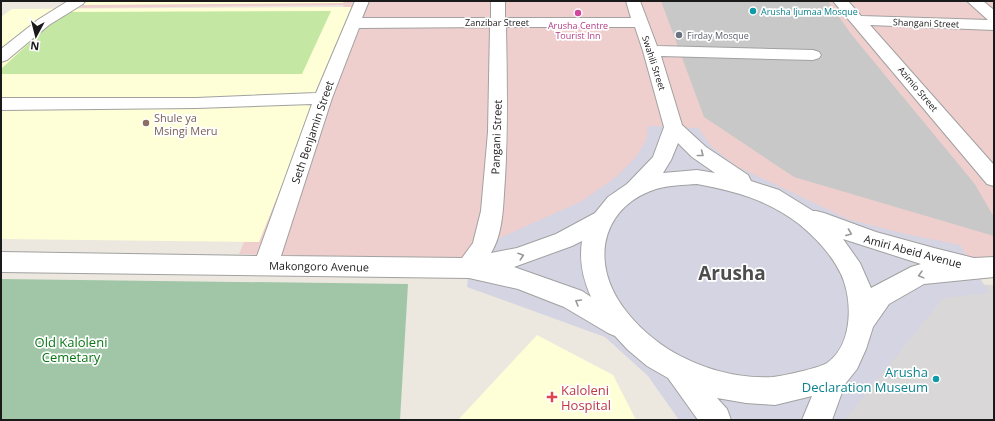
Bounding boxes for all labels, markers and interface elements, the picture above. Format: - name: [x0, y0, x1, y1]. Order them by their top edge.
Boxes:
- place label: Arusha Ijumaa Mosque: [761, 5, 858, 18]
- marker: Arusha Ijumaa Mosque: [748, 6, 758, 16]
- marker: Arusha Centre Tourist Inn: [573, 8, 583, 18]
- street label: Shangani Street: [893, 15, 959, 31]
- north arrow: [16, 16, 56, 56]
- street label: Zanzibar Street: [465, 16, 529, 29]
- place label: Arusha Centre Tourist Inn: [548, 19, 608, 42]
- place label: Firday Mosque: [687, 29, 749, 42]
- marker: Firday Mosque: [674, 30, 684, 40]
- street label: Swahili Street: [639, 34, 669, 92]
- text: N: [29, 38, 40, 54]
- street label: Azimio Street: [895, 63, 941, 115]
- street label: Seth Benjamin Street: [287, 78, 337, 185]
- street label: Pangani Street: [487, 99, 505, 175]
- place label: Shule ya Msingi Meru: [154, 110, 218, 138]
- marker: Shule ya Msingi Meru: [141, 118, 151, 128]
- one-way arrow: [697, 149, 704, 156]
- one-way arrow: [846, 229, 853, 237]
- street label: Amiri Abeid Avenue: [862, 231, 964, 271]
- one-way arrow: [517, 252, 524, 260]
- street label: Makongoro Avenue: [269, 258, 369, 274]
- district label: Arusha: [698, 260, 766, 286]
- one-way arrow: [918, 270, 925, 279]
- one-way arrow: [575, 299, 582, 306]
- park label: Old Kaloleni Cemetary: [35, 333, 107, 366]
- place label: Arusha Declaration Museum: [802, 363, 928, 396]
- marker: Arusha Declaration Museum: [931, 374, 941, 384]
- place label: Kaloleni Hospital: [561, 381, 611, 414]
- marker: Kaloleni Hospital: [546, 391, 558, 403]

